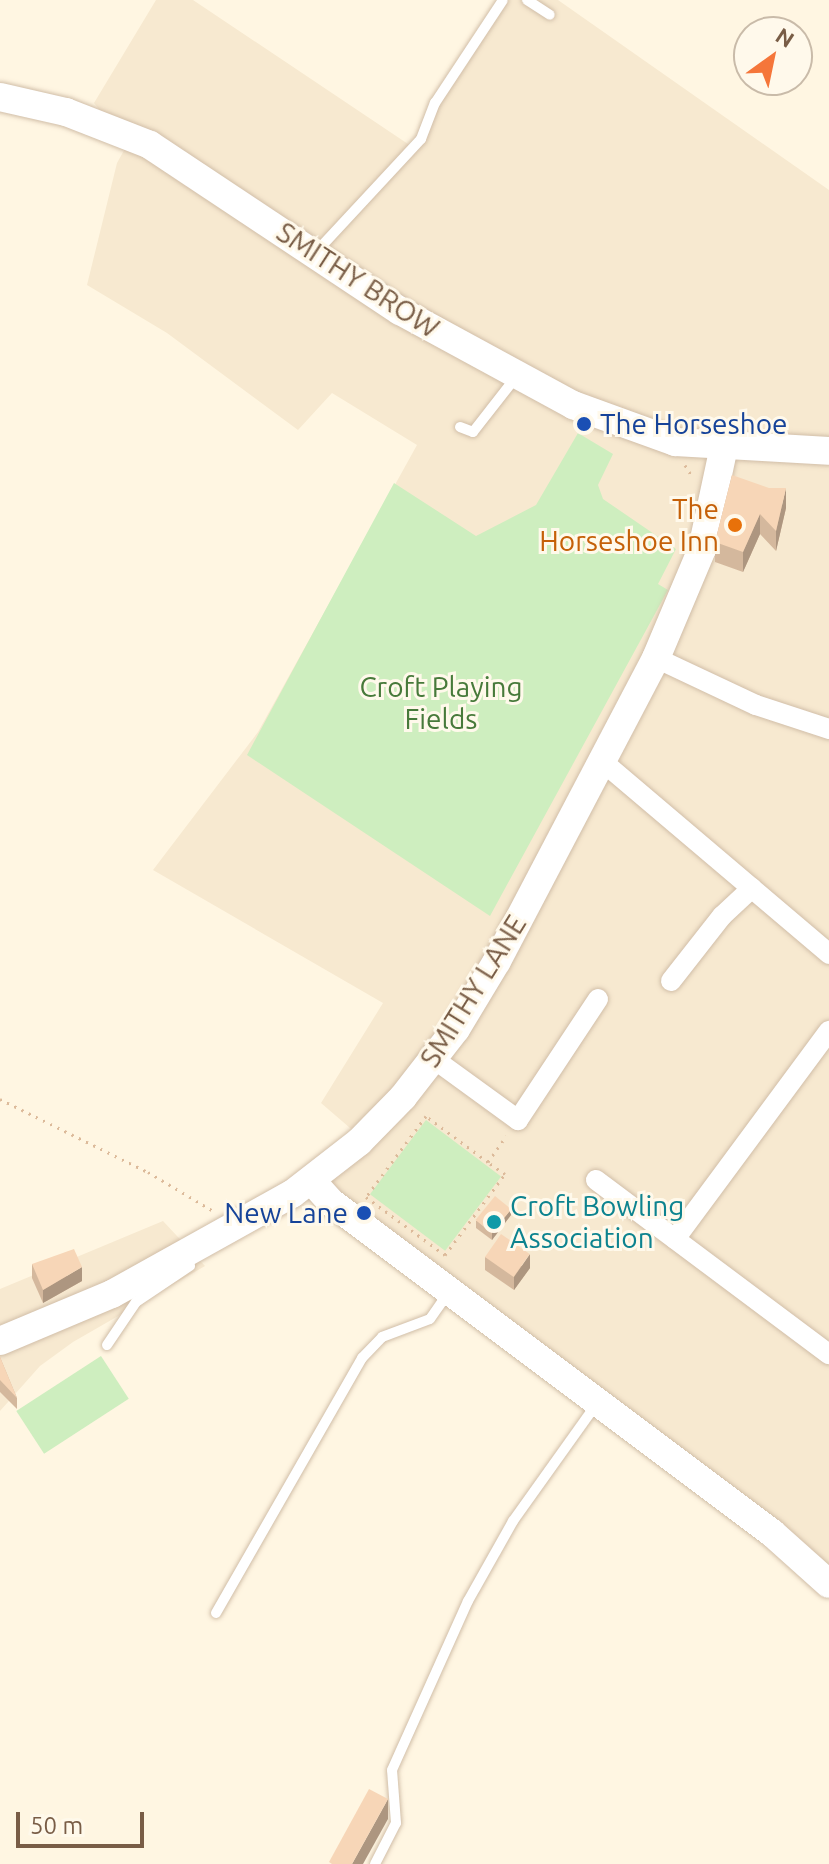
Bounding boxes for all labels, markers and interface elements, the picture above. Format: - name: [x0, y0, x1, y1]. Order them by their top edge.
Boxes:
- north arrow: [733, 16, 813, 96]
- text: N: [772, 22, 799, 52]
- street label: SMITHY BROW: [271, 215, 445, 345]
- place label: The Horseshoe: [600, 407, 788, 441]
- marker: The Horseshoe: [575, 415, 593, 433]
- place label: The Horseshoe Inn: [539, 492, 719, 558]
- marker: The Horseshoe Inn: [726, 516, 744, 534]
- park label: Croft Playing Fields: [359, 670, 523, 736]
- street label: SMITHY LANE: [413, 909, 533, 1073]
- place label: Croft Bowling Association: [510, 1189, 684, 1255]
- place label: New Lane: [224, 1196, 348, 1230]
- marker: New Lane: [355, 1204, 373, 1222]
- marker: Croft Bowling Association: [485, 1213, 503, 1231]
- scale bar: [20, 1796, 148, 1846]
- text: 50 m: [30, 1812, 83, 1839]

